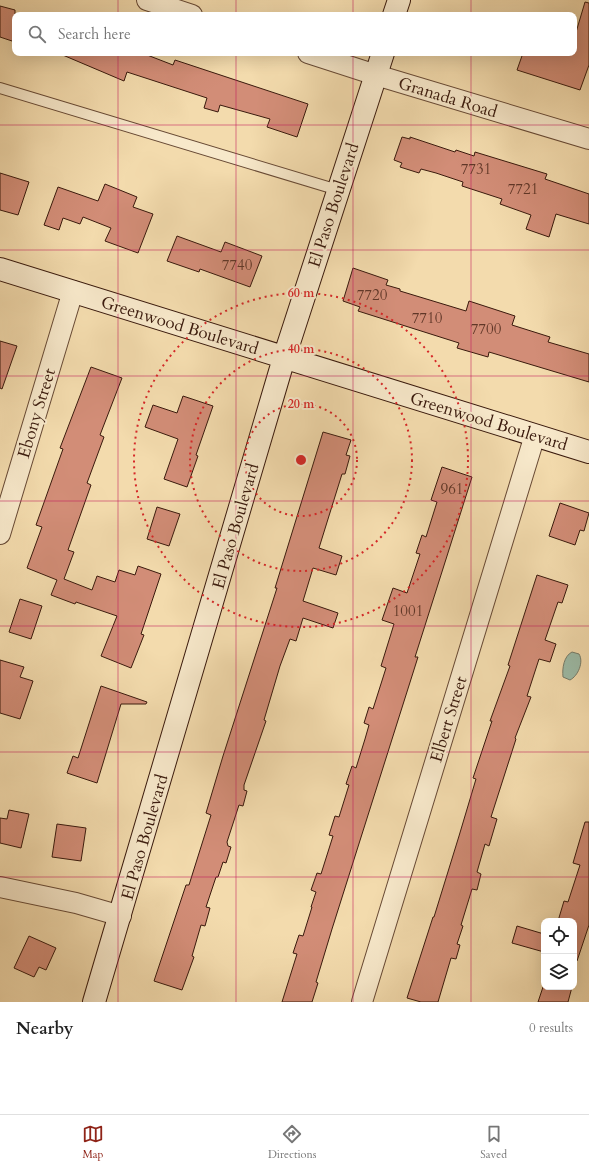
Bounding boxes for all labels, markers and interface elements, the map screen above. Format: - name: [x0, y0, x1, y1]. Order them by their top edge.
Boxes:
- search box: [12, 12, 577, 56]
- icon: search: [26, 23, 48, 45]
- text: Search here: [58, 24, 131, 44]
- street label: Granada Road: [396, 72, 500, 123]
- street label: El Paso Boulevard: [303, 140, 364, 270]
- house number: 7731: [461, 159, 491, 179]
- house number: 7721: [508, 179, 538, 199]
- house number: 7740: [222, 255, 253, 275]
- text: 60 m: [288, 285, 315, 301]
- house number: 7720: [357, 285, 388, 305]
- street label: Greenwood Boulevard: [98, 291, 261, 360]
- house number: 7710: [412, 308, 443, 328]
- house number: 7700: [471, 319, 502, 339]
- text: 40 m: [288, 341, 315, 357]
- street label: Ebony Street: [12, 365, 61, 461]
- street label: Greenwood Boulevard: [407, 387, 570, 456]
- text: 20 m: [288, 396, 315, 412]
- centre of rings: [294, 453, 308, 467]
- street label: El Paso Boulevard: [207, 461, 264, 592]
- house number: 961: [440, 479, 464, 499]
- house number: 1001: [393, 601, 423, 621]
- street label: Elbert Street: [425, 673, 473, 765]
- street label: El Paso Boulevard: [116, 772, 173, 903]
- map controls: [541, 918, 577, 990]
- button: locate: [541, 918, 577, 954]
- button: layers: [541, 954, 577, 990]
- text: Nearby: [16, 1017, 73, 1040]
- text: 0 results: [529, 1019, 573, 1037]
- tab: Map: [82, 1123, 104, 1162]
- tab: Directions: [268, 1123, 316, 1162]
- tab: Saved: [480, 1123, 507, 1162]

